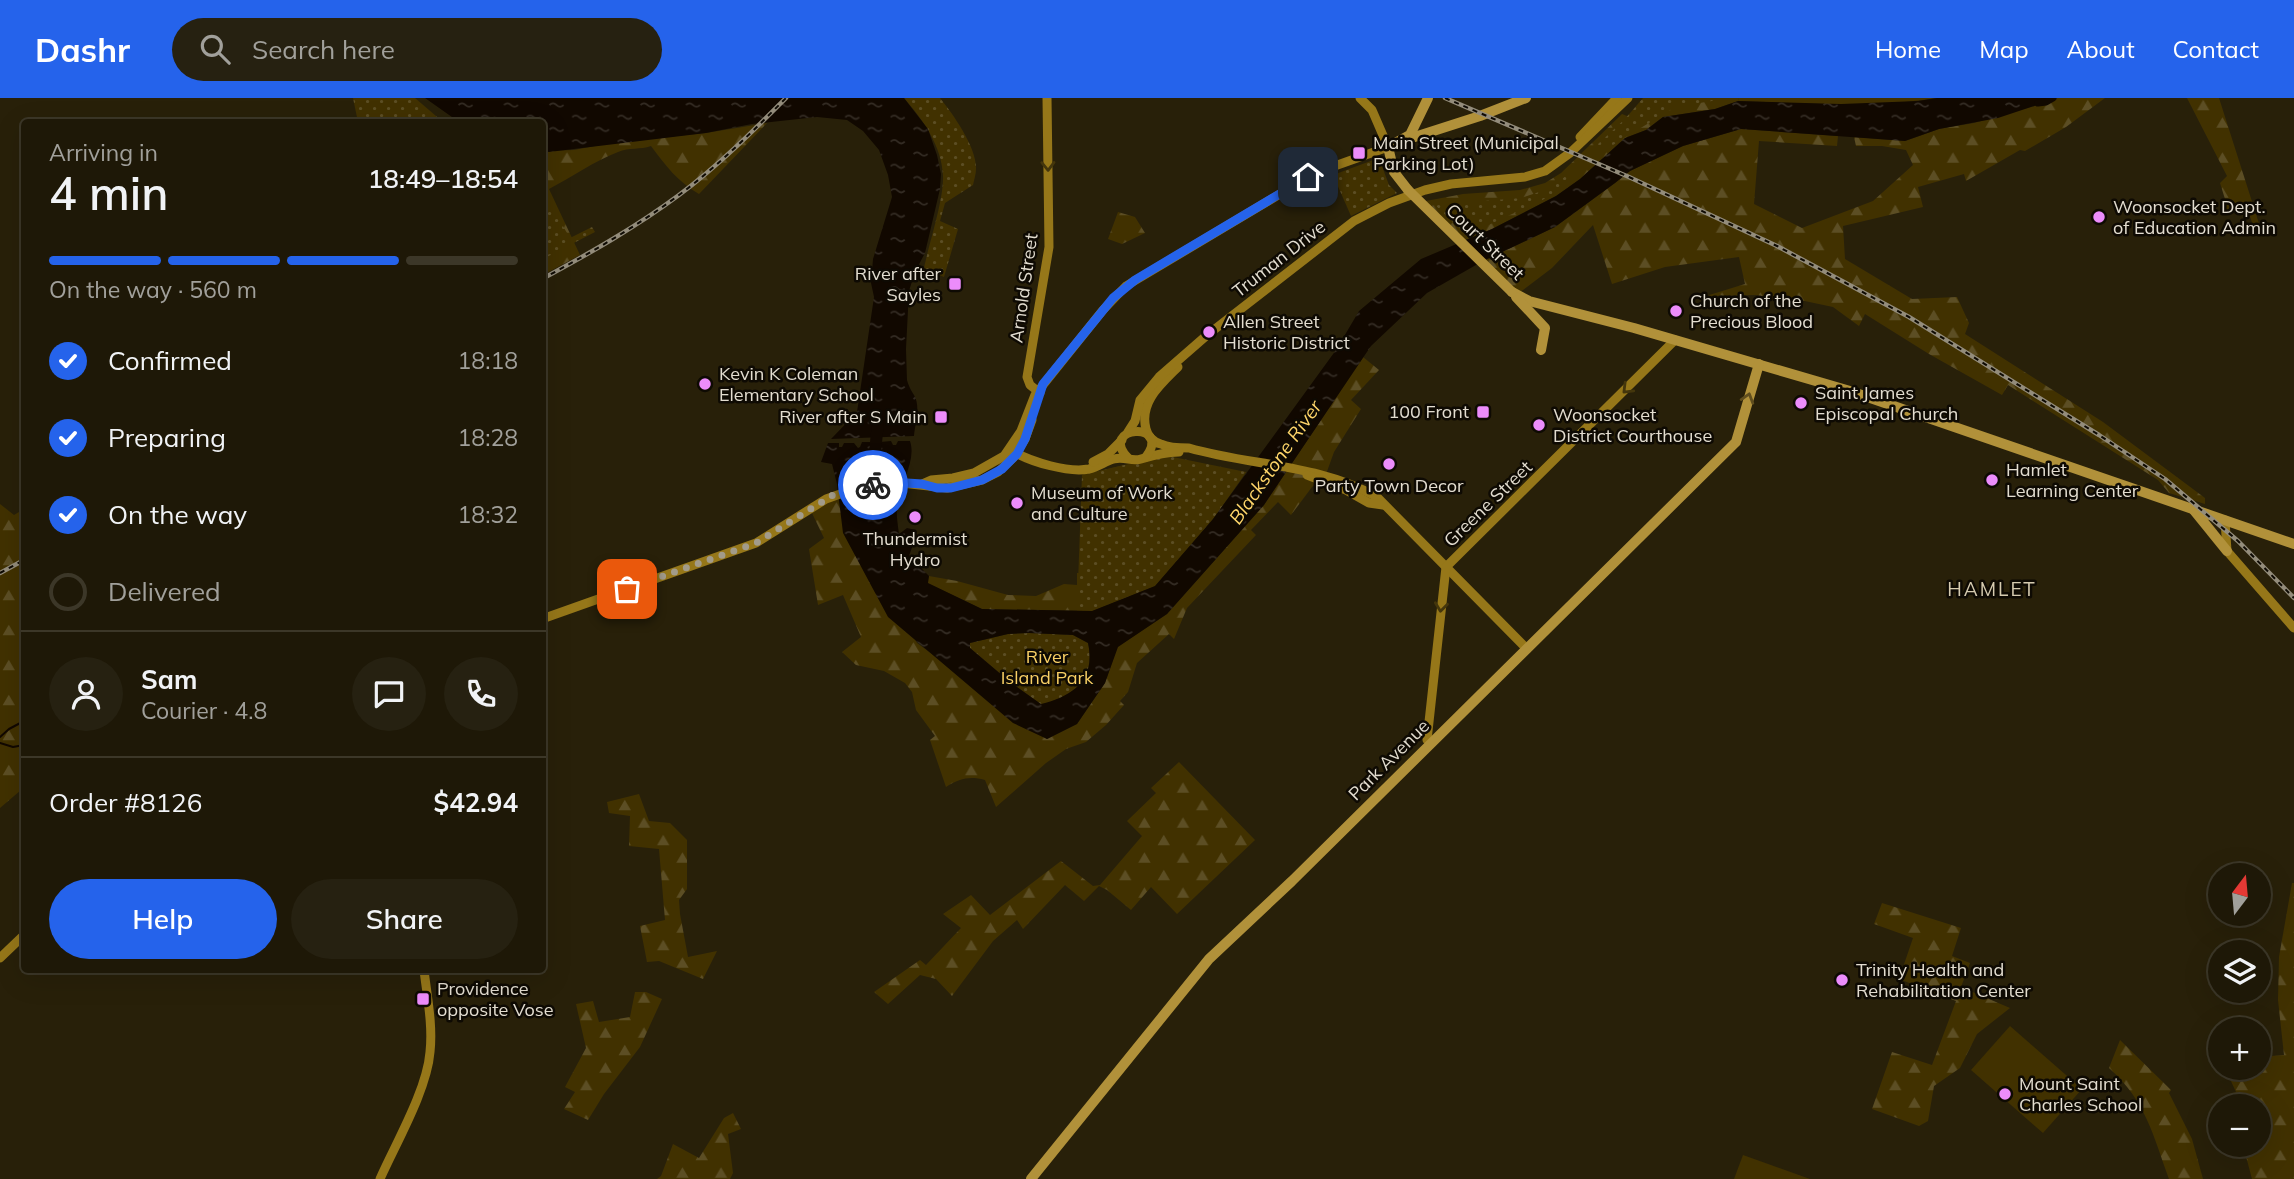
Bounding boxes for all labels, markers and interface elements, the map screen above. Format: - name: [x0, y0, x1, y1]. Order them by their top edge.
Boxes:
- search box: [172, 18, 662, 81]
- text: Dashr: [35, 29, 130, 70]
- icon: search: [196, 30, 234, 68]
- text: Search here: [252, 33, 395, 66]
- text: Home: [1875, 34, 1941, 64]
- text: Map: [1979, 34, 2029, 64]
- text: About: [2067, 34, 2135, 64]
- text: Contact: [2173, 34, 2259, 64]
- place label: Main Street (Municipal Parking Lot): [1373, 131, 1559, 175]
- text: Arriving in: [49, 138, 158, 167]
- marker: Main Street (Municipal Parking Lot): [1351, 145, 1367, 161]
- pin: [1278, 147, 1338, 207]
- icon: home: [1289, 158, 1327, 196]
- one-way arrow: [1040, 161, 1056, 172]
- text: 18:49–18:54: [368, 162, 518, 195]
- text: 4 min: [49, 164, 168, 222]
- place label: Woonsocket Dept. of Education Admin: [2113, 195, 2276, 239]
- street label: Court Street: [1441, 199, 1529, 285]
- marker: Woonsocket Dept. of Education Admin: [2091, 209, 2107, 225]
- street label: Truman Drive: [1228, 215, 1330, 302]
- street label: Arnold Street: [1004, 232, 1043, 344]
- place label: River after Sayles: [855, 262, 941, 306]
- text: On the way · 560 m: [49, 275, 257, 304]
- marker: River after Sayles: [947, 276, 963, 292]
- place label: Church of the Precious Blood: [1690, 289, 1813, 333]
- marker: Church of the Precious Blood: [1668, 303, 1684, 319]
- place label: Allen Street Historic District: [1223, 310, 1350, 354]
- marker: Allen Street Historic District: [1201, 324, 1217, 340]
- icon: check: [49, 342, 87, 380]
- text: Confirmed: [108, 344, 232, 377]
- text: 18:18: [458, 346, 518, 375]
- place label: Kevin K Coleman Elementary School: [719, 362, 874, 406]
- marker: Kevin K Coleman Elementary School: [697, 376, 713, 392]
- one-way arrow: [1623, 381, 1636, 394]
- place label: Saint James Episcopal Church: [1815, 381, 1958, 425]
- one-way arrow: [1740, 393, 1755, 405]
- water label: Blackstone River: [1223, 394, 1327, 529]
- marker: Saint James Episcopal Church: [1793, 395, 1809, 411]
- place label: 100 Front: [1388, 400, 1469, 423]
- place label: Woonsocket District Courthouse: [1553, 403, 1712, 447]
- marker: 100 Front: [1475, 404, 1491, 420]
- place label: River after S Main: [779, 405, 927, 428]
- marker: River after S Main: [933, 409, 949, 425]
- marker: Woonsocket District Courthouse: [1531, 417, 1547, 433]
- icon: check: [49, 419, 87, 457]
- text: Preparing: [108, 421, 226, 454]
- text: 18:28: [458, 423, 518, 452]
- courier: [838, 450, 908, 520]
- marker: Party Town Decor: [1381, 456, 1397, 472]
- street label: Greene Street: [1439, 456, 1537, 552]
- place label: Hamlet Learning Center: [2006, 458, 2139, 502]
- icon: bike: [854, 466, 892, 504]
- marker: Hamlet Learning Center: [1984, 472, 2000, 488]
- place label: Party Town Decor: [1314, 474, 1464, 497]
- place label: Museum of Work and Culture: [1031, 481, 1173, 525]
- marker: Museum of Work and Culture: [1009, 495, 1025, 511]
- icon: check: [49, 496, 87, 534]
- text: On the way: [108, 498, 247, 531]
- text: 18:32: [458, 500, 518, 529]
- marker: Thundermist Hydro: [907, 509, 923, 525]
- place label: Thundermist Hydro: [863, 527, 967, 571]
- pin: [597, 559, 657, 619]
- icon: bag: [608, 570, 646, 608]
- text: Delivered: [108, 575, 221, 608]
- district label: HAMLET: [1947, 577, 2037, 601]
- one-way arrow: [1434, 602, 1449, 613]
- park label: River Island Park: [1001, 645, 1094, 689]
- button: person: [49, 657, 123, 731]
- button: chat: [352, 657, 426, 731]
- button: phone: [444, 657, 518, 731]
- text: Sam: [141, 663, 197, 696]
- text: Courier · 4.8: [141, 696, 267, 725]
- street label: Park Avenue: [1343, 714, 1434, 805]
- text: Order #8126: [49, 786, 202, 819]
- text: $42.94: [434, 786, 518, 819]
- north arrow: [2208, 863, 2272, 926]
- map controls: [2208, 863, 2271, 1157]
- button: Help: [49, 879, 277, 959]
- button: Share: [291, 879, 518, 959]
- button: layers: [2208, 940, 2271, 1003]
- place label: Trinity Health and Rehabilitation Center: [1856, 958, 2031, 1002]
- marker: Trinity Health and Rehabilitation Center: [1834, 972, 1850, 988]
- place label: Providence opposite Vose: [437, 977, 554, 1021]
- marker: Providence opposite Vose: [415, 991, 431, 1007]
- button: +: [2208, 1017, 2271, 1080]
- place label: Mount Saint Charles School: [2019, 1072, 2142, 1116]
- marker: Mount Saint Charles School: [1997, 1086, 2013, 1102]
- button: −: [2208, 1094, 2271, 1157]

